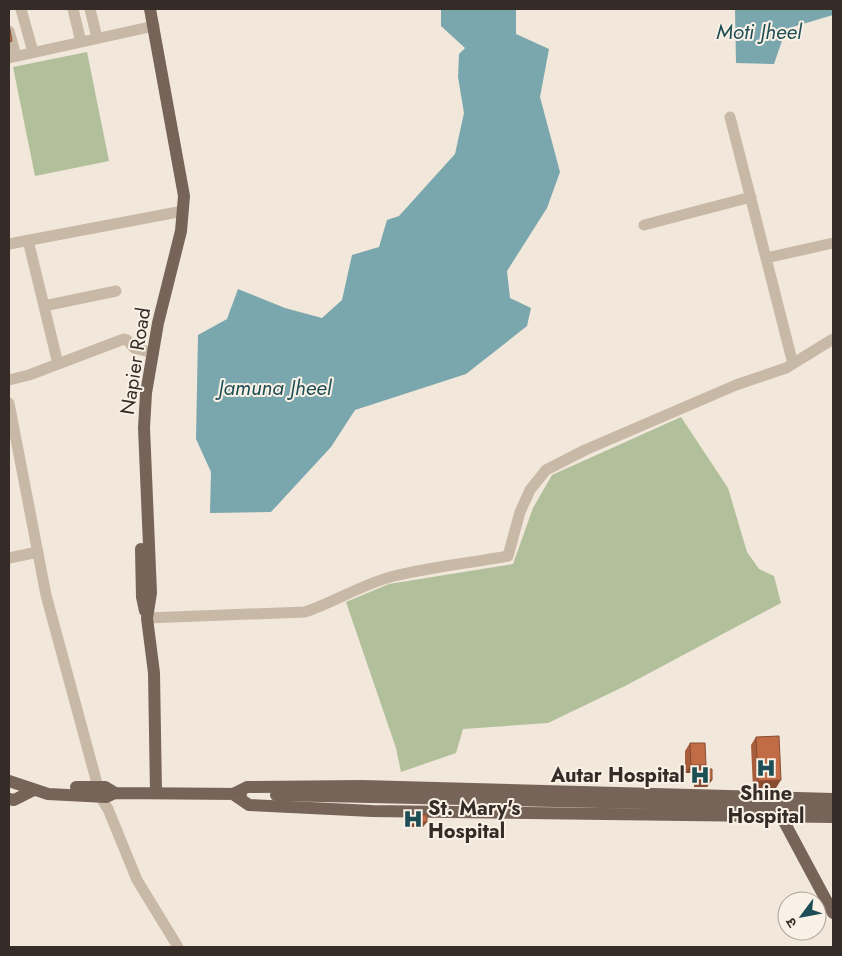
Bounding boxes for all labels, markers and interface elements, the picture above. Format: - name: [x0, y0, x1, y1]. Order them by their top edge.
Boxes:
- water label: Moti Jheel: [716, 17, 803, 47]
- street label: Napier Road: [113, 305, 158, 417]
- water label: Jamuna Jheel: [215, 373, 333, 403]
- hospital icon: Shine Hospital: [755, 757, 777, 779]
- place label: Autar Hospital: [550, 761, 685, 790]
- hospital icon: Autar Hospital: [689, 764, 711, 786]
- place label: Shine Hospital: [727, 779, 805, 831]
- place label: St. Mary's Hospital: [428, 794, 520, 846]
- hospital icon: St. Mary's Hospital: [402, 808, 424, 830]
- north arrow: [777, 891, 827, 941]
- text: उ: [780, 913, 802, 932]

